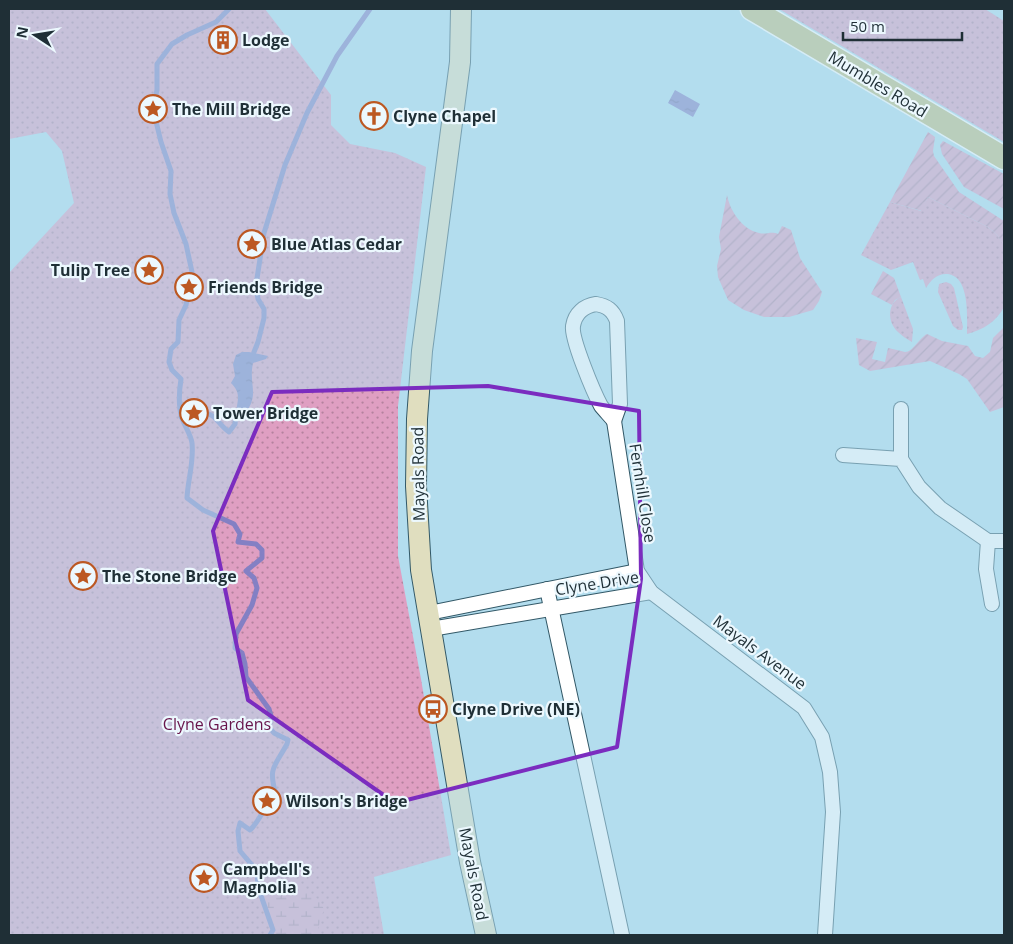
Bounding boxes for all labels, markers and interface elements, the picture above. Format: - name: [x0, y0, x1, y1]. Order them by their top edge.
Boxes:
- north arrow: [10, 10, 60, 60]
- scale bar: [843, 10, 962, 42]
- text: 50 m: [850, 16, 885, 36]
- text: N: [11, 25, 32, 40]
- building icon: Lodge: [208, 25, 238, 55]
- place label: Lodge: [242, 29, 290, 51]
- street label: Mumbles Road: [824, 46, 932, 122]
- place icon: The Mill Bridge: [138, 94, 168, 124]
- place label: The Mill Bridge: [172, 98, 291, 120]
- church icon: Clyne Chapel: [359, 101, 389, 131]
- place label: Clyne Chapel: [393, 105, 496, 127]
- place icon: Blue Atlas Cedar: [237, 229, 267, 259]
- place label: Blue Atlas Cedar: [271, 233, 402, 255]
- place icon: Tulip Tree: [134, 255, 164, 285]
- place label: Tulip Tree: [51, 259, 130, 281]
- place icon: Friends Bridge: [174, 272, 204, 302]
- place label: Friends Bridge: [208, 276, 323, 298]
- place icon: Tower Bridge: [179, 398, 209, 428]
- place label: Tower Bridge: [213, 402, 318, 424]
- street label: Mayals Road: [406, 427, 430, 521]
- street label: Fernhill Close: [624, 442, 662, 544]
- place icon: The Stone Bridge: [68, 561, 98, 591]
- place label: The Stone Bridge: [102, 565, 237, 587]
- street label: Clyne Drive: [554, 566, 640, 600]
- street label: Mayals Avenue: [709, 610, 811, 694]
- bus stop icon: Clyne Drive (NE): [418, 694, 448, 724]
- place label: Clyne Drive (NE): [452, 698, 580, 720]
- park label: Clyne Gardens: [163, 713, 271, 735]
- place icon: Wilson's Bridge: [252, 786, 282, 816]
- place label: Wilson's Bridge: [286, 790, 408, 812]
- street label: Mayals Road: [454, 826, 494, 922]
- place label: Campbell's Magnolia: [223, 858, 310, 898]
- place icon: Campbell's Magnolia: [189, 863, 219, 893]

